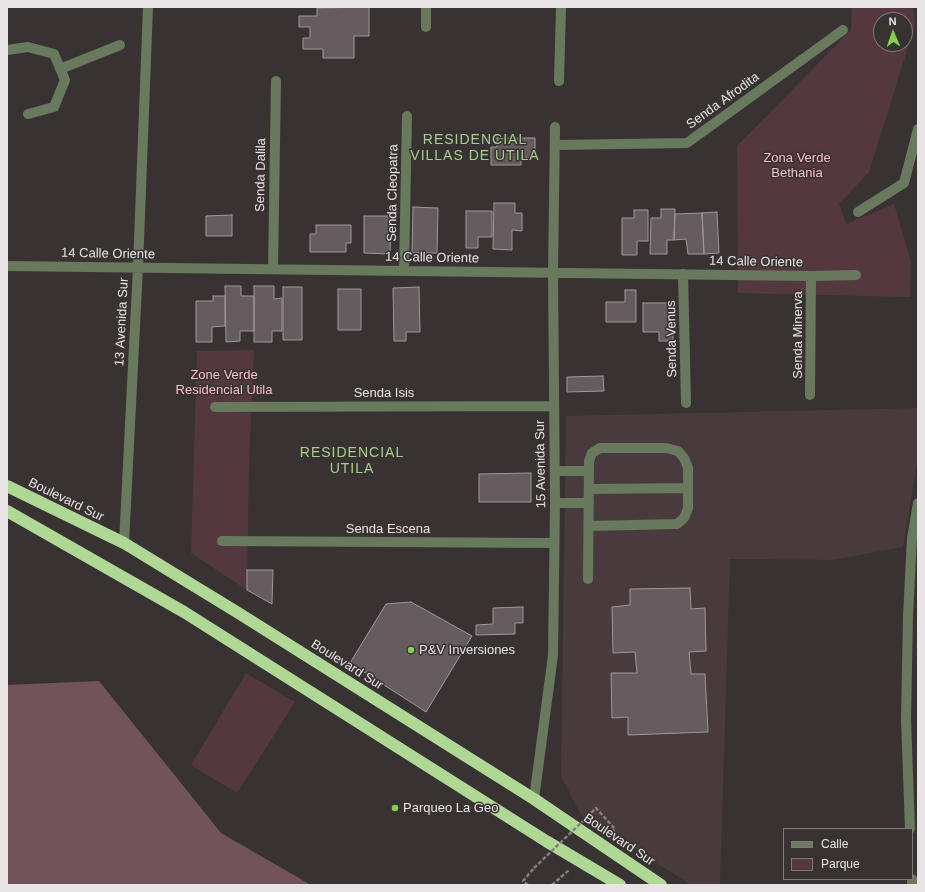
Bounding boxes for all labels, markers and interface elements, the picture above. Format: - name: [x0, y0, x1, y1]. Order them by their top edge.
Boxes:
- north arrow: [873, 12, 913, 52]
- text: N: [888, 15, 897, 27]
- street label: Senda Afrodita: [684, 69, 762, 133]
- district label: RESIDENCIAL VILLAS DE UTILA: [410, 132, 540, 164]
- street label: Senda Dalila: [253, 138, 269, 212]
- street label: Senda Cleopatra: [384, 144, 402, 242]
- park label: Zona Verde Bethania: [763, 150, 831, 181]
- street label: 14 Calle Oriente: [61, 245, 155, 263]
- street label: 14 Calle Oriente: [385, 249, 479, 267]
- street label: 14 Calle Oriente: [709, 253, 803, 271]
- street label: 13 Avenida Sur: [112, 277, 132, 367]
- street label: Senda Minerva: [790, 291, 806, 379]
- street label: Senda Venus: [664, 300, 680, 378]
- park label: Zone Verde Residencial Utila: [176, 367, 272, 398]
- street label: Senda Isis: [354, 385, 414, 401]
- street label: 15 Avenida Sur: [532, 420, 550, 508]
- district label: RESIDENCIAL UTILA: [300, 445, 404, 478]
- street label: Boulevard Sur: [26, 475, 106, 525]
- street label: Senda Escena: [346, 521, 430, 537]
- street label: Boulevard Sur: [308, 637, 386, 693]
- place label: P&V Inversiones: [419, 642, 515, 658]
- marker: P&V Inversiones: [406, 645, 416, 655]
- place label: Parqueo La Geo: [403, 800, 498, 816]
- marker: Parqueo La Geo: [390, 803, 400, 813]
- street label: Boulevard Sur: [580, 811, 658, 869]
- legend: [783, 828, 913, 880]
- text: Calle: [821, 837, 848, 851]
- text: Parque: [821, 857, 860, 871]

